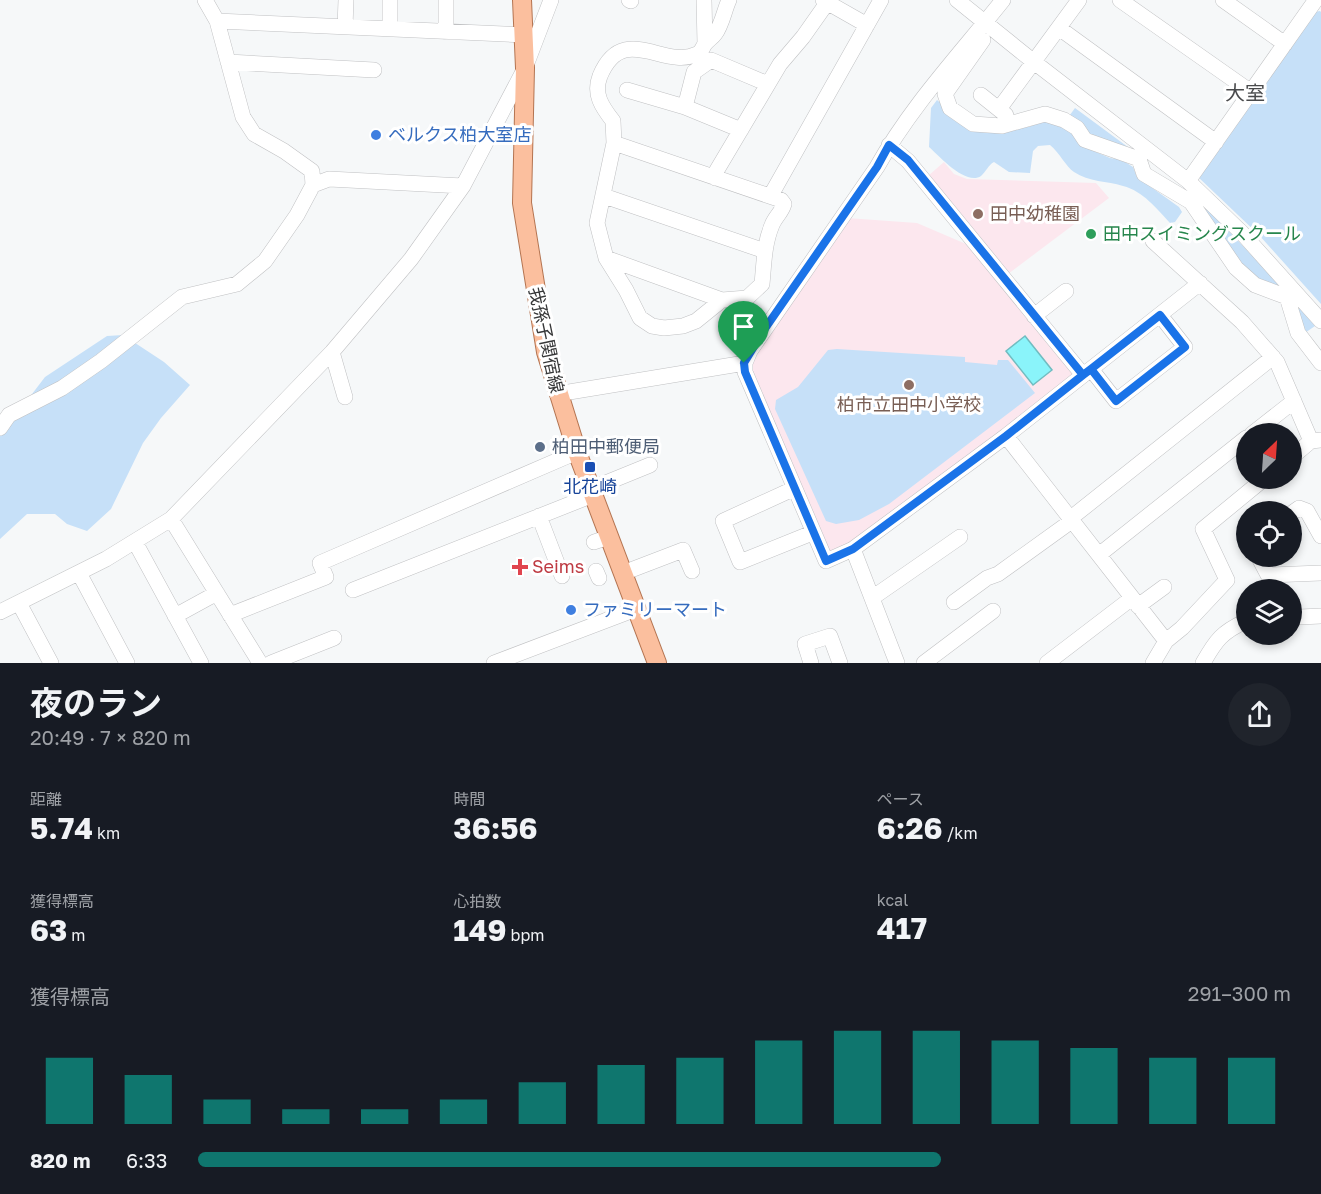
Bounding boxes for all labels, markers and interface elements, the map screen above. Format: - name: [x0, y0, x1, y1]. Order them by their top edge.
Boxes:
- district label: 大室: [1225, 80, 1265, 104]
- place label: ベルクス柏大室店: [388, 123, 531, 145]
- marker: ベルクス柏大室店: [369, 128, 383, 142]
- place label: 田中幼稚園: [990, 202, 1080, 224]
- marker: 田中幼稚園: [971, 207, 985, 221]
- place label: 田中スイミングスクール: [1103, 222, 1301, 244]
- marker: 田中スイミングスクール: [1084, 227, 1098, 241]
- street label: 我孫子関宿線: [525, 285, 569, 395]
- pin: [718, 301, 769, 363]
- icon: arrive: [727, 310, 760, 343]
- marker: 柏市立田中小学校: [902, 378, 916, 392]
- place label: 柏市立田中小学校: [837, 393, 981, 415]
- north arrow: [1236, 423, 1302, 489]
- map controls: [1236, 423, 1302, 645]
- place label: 柏田中郵便局: [552, 435, 660, 457]
- marker: 柏田中郵便局: [533, 440, 547, 454]
- marker: 北花崎: [583, 460, 597, 474]
- place label: 北花崎: [563, 475, 617, 497]
- button: locate: [1236, 501, 1302, 567]
- place label: Seims: [532, 555, 584, 577]
- marker: Seims: [513, 560, 527, 574]
- button: layers: [1236, 579, 1302, 645]
- place label: ファミリーマート: [583, 598, 727, 620]
- marker: ファミリーマート: [564, 603, 578, 617]
- text: 夜のラン: [30, 683, 162, 722]
- button: share: [1228, 683, 1291, 746]
- text: 20:49 · 7 × 820 m: [30, 725, 191, 749]
- text: 距離: [30, 789, 62, 809]
- text: 時間: [453, 789, 485, 809]
- text: ペース: [877, 789, 924, 809]
- text: 5.74: [30, 810, 93, 846]
- text: 36:56: [453, 810, 538, 846]
- text: 6:26: [877, 810, 943, 846]
- text: km: [93, 823, 120, 843]
- text: /km: [943, 823, 978, 843]
- text: kcal: [877, 890, 908, 910]
- text: 獲得標高: [30, 891, 94, 911]
- text: 心拍数: [453, 891, 501, 911]
- text: 417: [877, 910, 927, 946]
- text: 63: [30, 912, 67, 948]
- text: 149: [453, 912, 507, 948]
- text: m: [67, 925, 86, 945]
- text: bpm: [507, 925, 544, 945]
- text: 291–300 m: [1188, 981, 1291, 1005]
- text: 獲得標高: [30, 984, 110, 1008]
- text: 820 m: [30, 1148, 91, 1172]
- text: 6:33: [126, 1148, 168, 1172]

